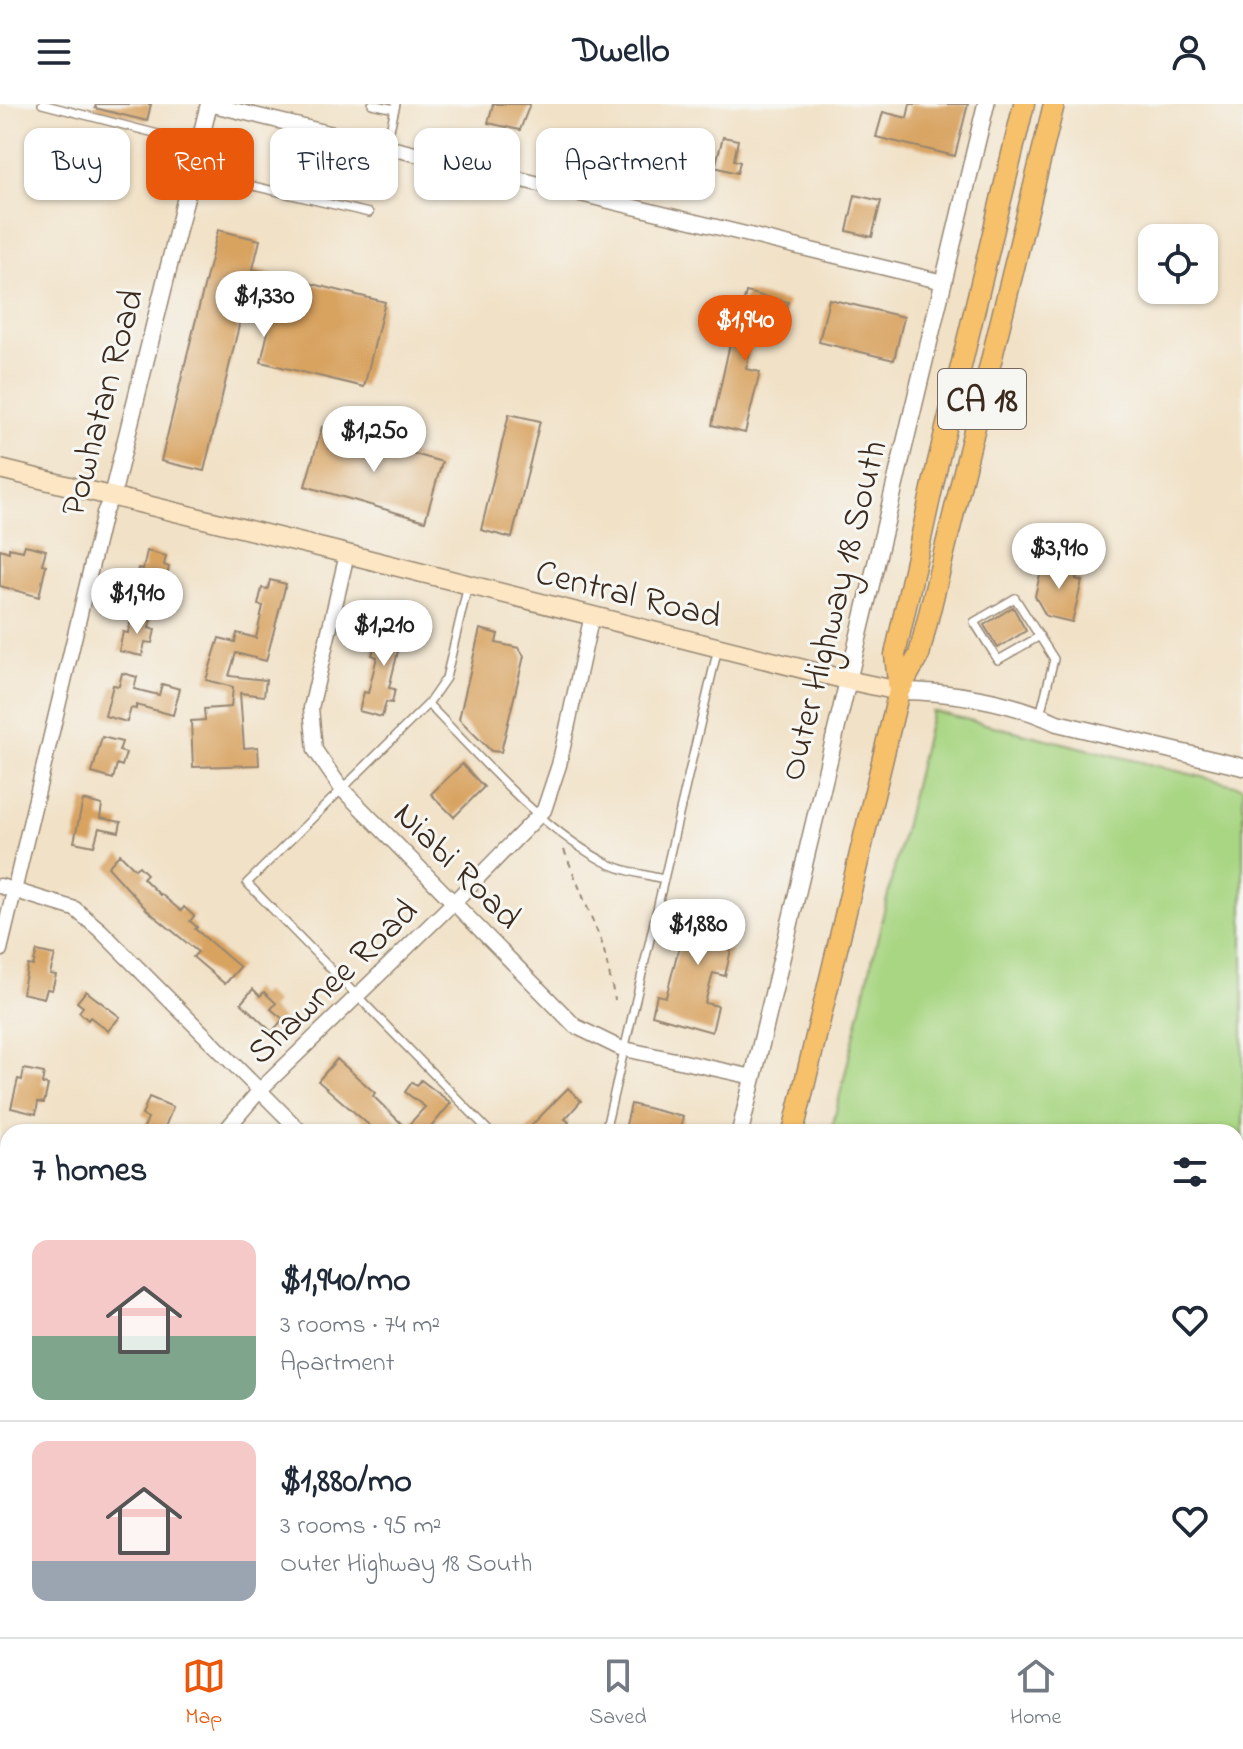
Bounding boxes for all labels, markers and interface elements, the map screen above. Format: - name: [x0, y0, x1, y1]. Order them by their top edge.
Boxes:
- text: Dwello: [573, 26, 670, 79]
- icon: menu: [32, 30, 76, 74]
- icon: person: [1167, 30, 1211, 74]
- chip: Buy: [24, 128, 130, 200]
- chip: Rent: [146, 128, 254, 200]
- chip: Filters: [270, 128, 398, 200]
- chip: New: [414, 128, 520, 200]
- chip: Apartment: [536, 128, 715, 200]
- map controls: [1138, 224, 1218, 304]
- button: locate: [1138, 224, 1218, 304]
- pin: $1,330: [199, 271, 329, 339]
- text: $1,330: [233, 278, 295, 316]
- street label: Powhatan Road: [49, 284, 160, 523]
- pin: $1,940: [680, 295, 810, 363]
- text: $1,940: [716, 302, 774, 340]
- road number: CA 18: [938, 369, 1026, 429]
- pin: $1,250: [309, 406, 439, 474]
- text: $1,250: [340, 413, 408, 451]
- street label: Outer Highway 18 South: [767, 435, 903, 787]
- pin: $3,910: [994, 523, 1124, 591]
- text: $3,910: [1030, 530, 1088, 568]
- street label: Central Road: [529, 548, 726, 645]
- pin: $1,910: [72, 568, 202, 636]
- text: $1,910: [109, 575, 165, 613]
- pin: $1,210: [319, 600, 449, 668]
- text: $1,210: [354, 607, 414, 645]
- street label: Niabi Road: [379, 791, 532, 944]
- street label: Shawnee Road: [236, 888, 432, 1079]
- pin: $1,880: [633, 899, 763, 967]
- text: $1,880: [668, 906, 728, 944]
- text: 7 homes: [32, 1147, 147, 1197]
- icon: filters: [1168, 1150, 1212, 1194]
- text: $1,940/mo: [280, 1257, 411, 1307]
- icon: home: [96, 1272, 192, 1368]
- icon: heart: [1168, 1298, 1212, 1342]
- text: 3 rooms · 74 m²: [280, 1307, 440, 1345]
- text: Apartment: [280, 1345, 394, 1383]
- text: $1,880/mo: [280, 1458, 412, 1508]
- icon: home: [96, 1473, 192, 1569]
- icon: heart: [1168, 1499, 1212, 1543]
- text: 3 rooms · 95 m²: [280, 1508, 441, 1546]
- text: Outer Highway 18 South: [280, 1546, 532, 1584]
- tab: Map: [182, 1654, 226, 1734]
- tab: Saved: [589, 1654, 647, 1734]
- tab: Home: [1010, 1654, 1061, 1734]

